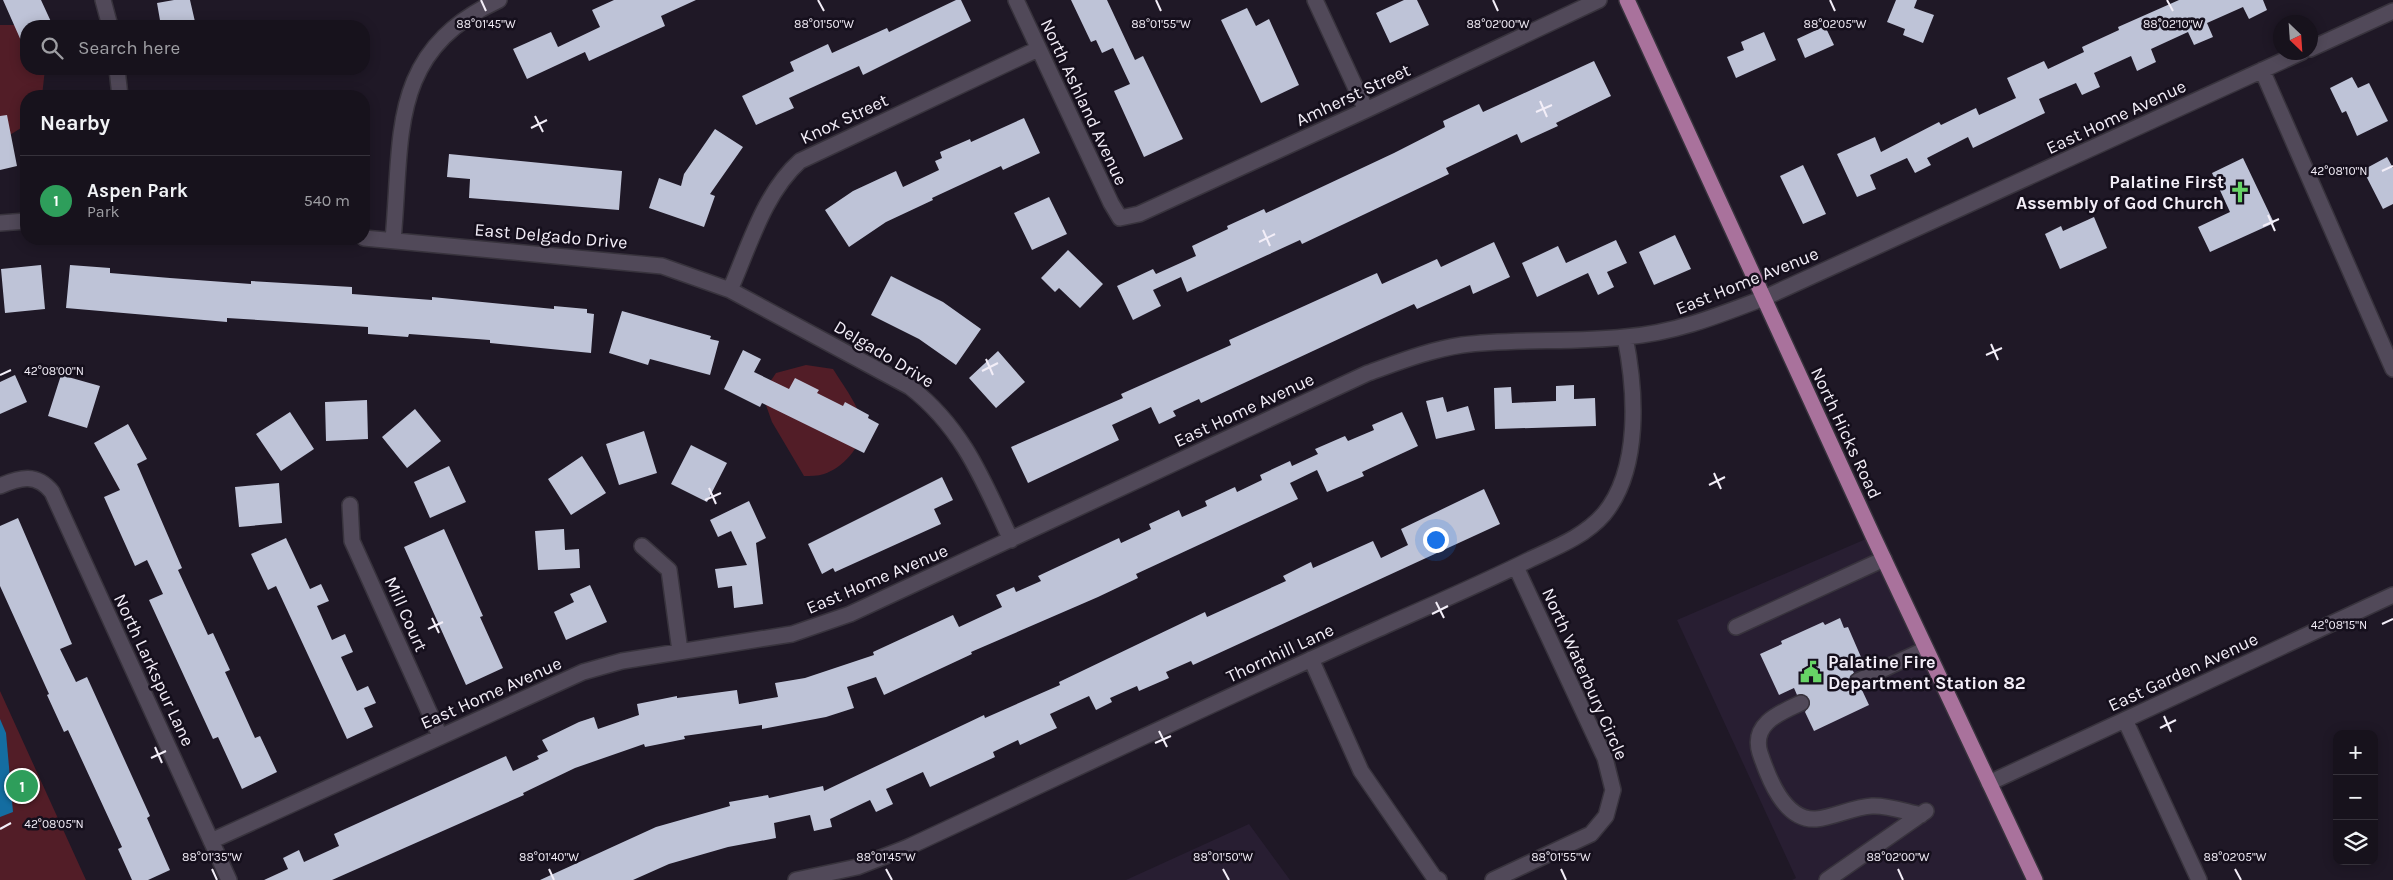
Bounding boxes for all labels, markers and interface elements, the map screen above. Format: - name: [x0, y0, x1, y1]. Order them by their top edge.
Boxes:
- street label: North Ashland Avenue: [1036, 15, 1132, 189]
- north arrow: [2273, 15, 2318, 60]
- text: 88°01'45"W: [456, 17, 516, 31]
- text: 88°01'50"W: [794, 17, 854, 31]
- text: 88°01'55"W: [1131, 17, 1191, 31]
- text: 88°02'00"W: [1466, 17, 1530, 31]
- text: 88°02'05"W: [1804, 17, 1867, 31]
- text: 88°02'10"W: [2143, 17, 2203, 31]
- search box: [20, 20, 370, 75]
- icon: search: [38, 34, 66, 62]
- text: Search here: [78, 37, 180, 59]
- street label: Amherst Street: [1292, 59, 1414, 131]
- street label: East Home Avenue: [2042, 75, 2190, 159]
- street label: Knox Street: [797, 89, 892, 149]
- text: Nearby: [40, 111, 110, 135]
- text: 42°08'10"N: [2311, 164, 2367, 178]
- place label: Palatine First Assembly of God Church: [2016, 171, 2224, 214]
- church icon: Palatine First Assembly of God Church: [2227, 179, 2253, 205]
- text: Aspen Park: [87, 180, 188, 202]
- text: 1: [53, 191, 59, 210]
- text: 540 m: [304, 191, 350, 210]
- text: Park: [87, 202, 119, 221]
- street label: East Delgado Drive: [474, 218, 628, 254]
- street label: East Home Avenue: [1672, 242, 1822, 320]
- street label: Delgado Drive: [830, 315, 938, 393]
- text: 42°08'00"N: [24, 364, 84, 378]
- street label: North Hicks Road: [1806, 364, 1886, 502]
- street label: East Home Avenue: [1170, 368, 1318, 452]
- your location: [1423, 527, 1449, 553]
- street label: East Home Avenue: [803, 539, 951, 619]
- street label: Mill Court: [380, 573, 432, 655]
- street label: North Waterbury Circle: [1537, 585, 1633, 763]
- street label: North Larkspur Lane: [109, 590, 199, 750]
- street label: Thornhill Lane: [1223, 618, 1337, 688]
- text: 42°08'15"N: [2311, 618, 2367, 632]
- street label: East Garden Avenue: [2105, 628, 2261, 716]
- place label: Palatine Fire Department Station 82: [1828, 651, 2026, 694]
- street label: East Home Avenue: [417, 652, 565, 734]
- public building icon: Palatine Fire Department Station 82: [1798, 659, 1824, 685]
- map controls: [2333, 730, 2378, 865]
- button: +: [2333, 730, 2378, 775]
- pin: 1: [6, 767, 38, 805]
- button: −: [2333, 775, 2378, 820]
- text: 42°08'05"N: [24, 817, 84, 831]
- button: layers: [2333, 820, 2378, 865]
- text: 88°01'35"W: [182, 850, 242, 864]
- text: 88°01'40"W: [519, 850, 579, 864]
- text: 88°01'45"W: [856, 850, 916, 864]
- text: 88°01'50"W: [1193, 850, 1253, 864]
- text: 88°01'55"W: [1531, 850, 1591, 864]
- text: 88°02'00"W: [1866, 850, 1930, 864]
- text: 88°02'05"W: [2204, 850, 2267, 864]

